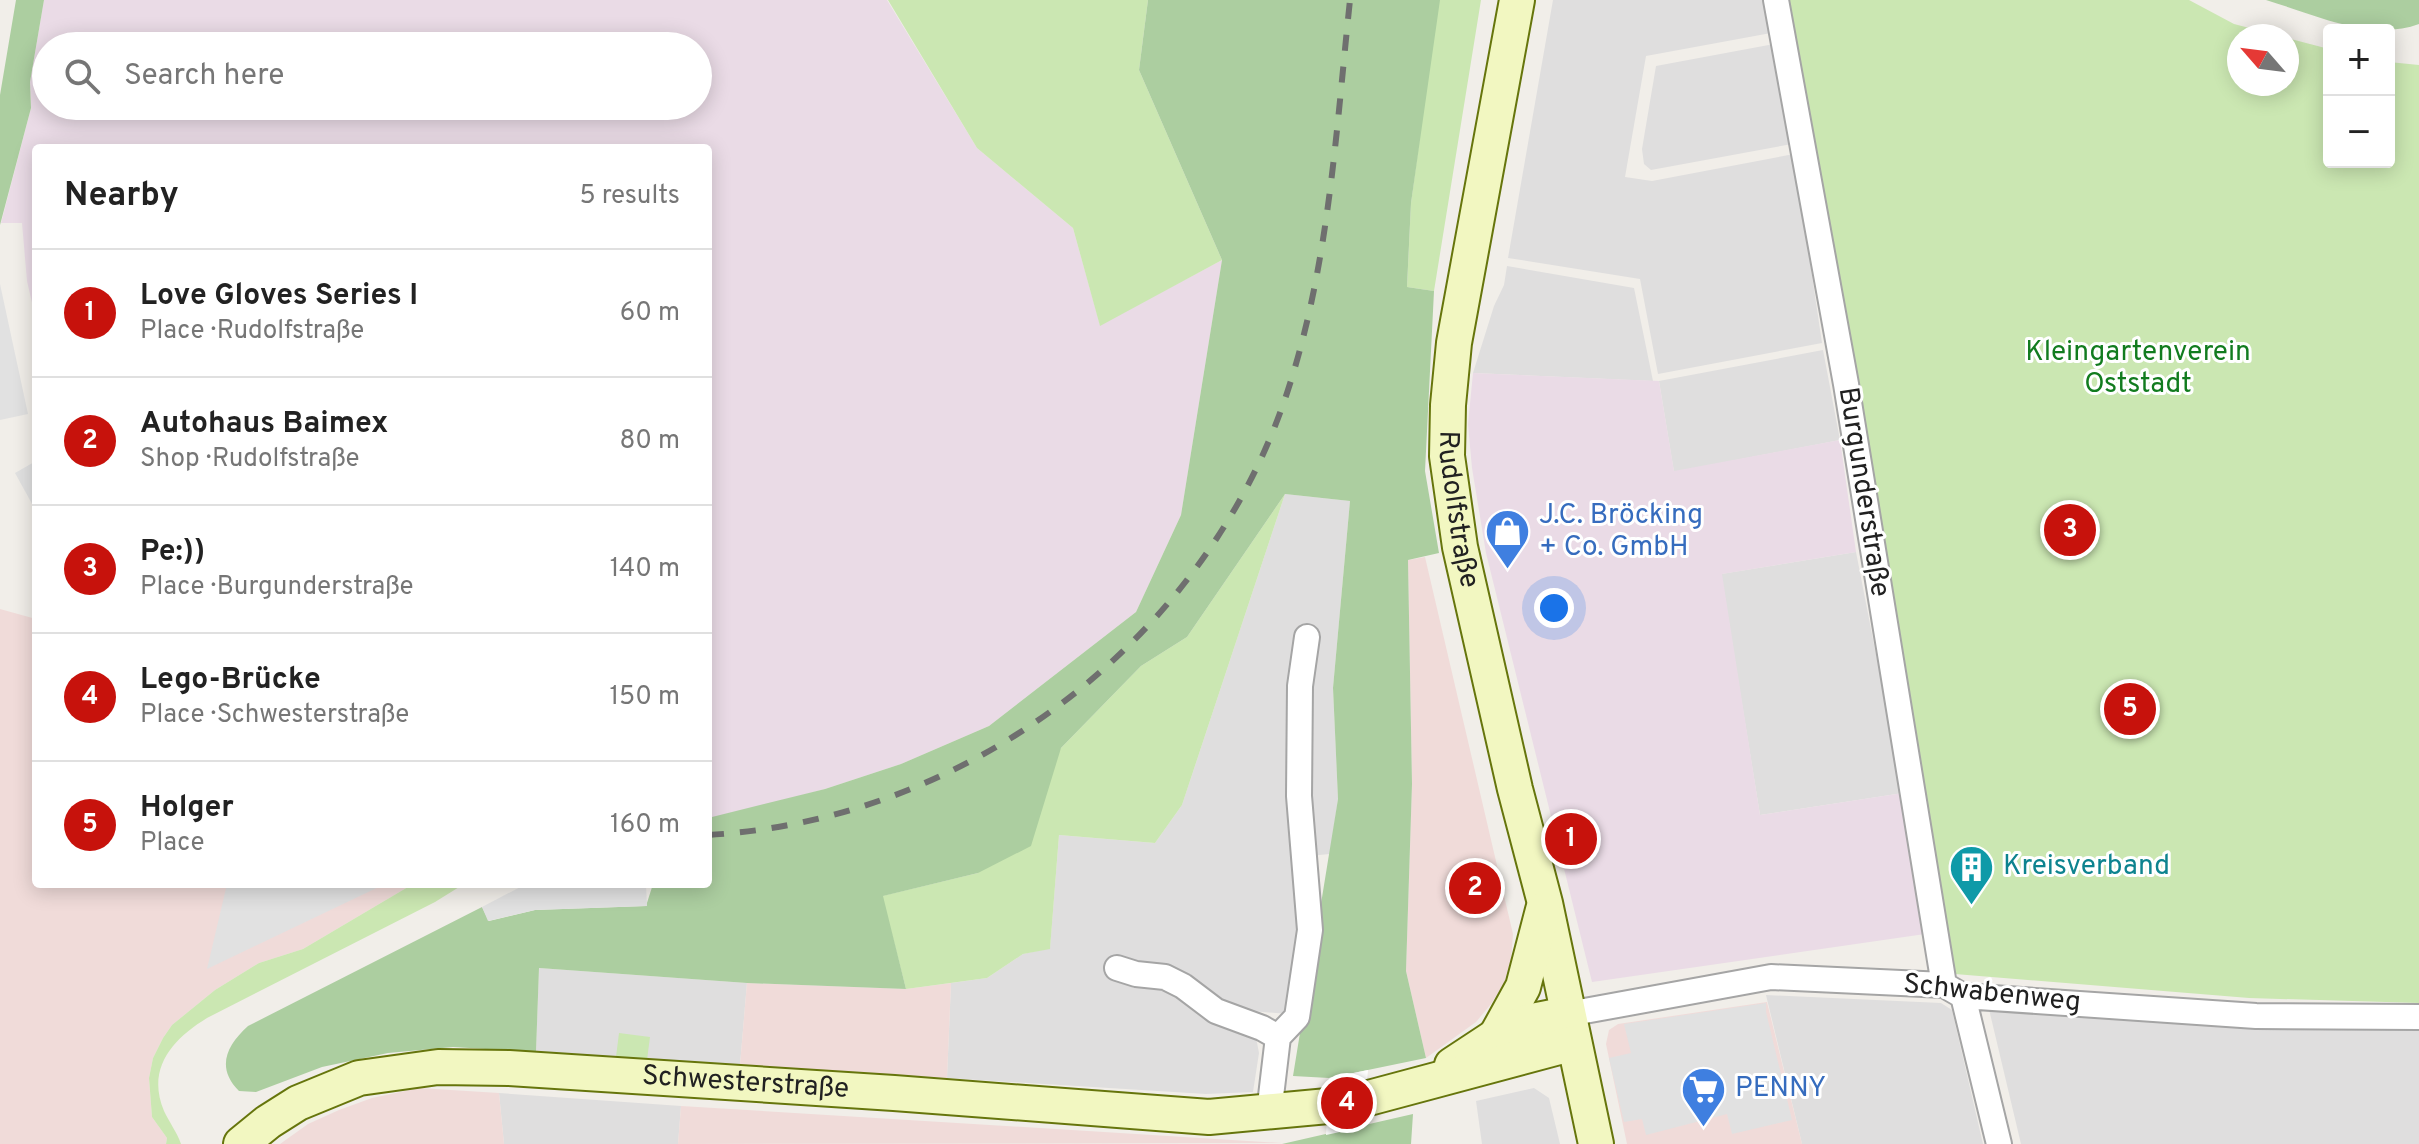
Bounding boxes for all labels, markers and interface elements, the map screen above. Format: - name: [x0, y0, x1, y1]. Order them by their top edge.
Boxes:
- north arrow: [2227, 24, 2299, 96]
- map controls: [2323, 24, 2395, 168]
- button: +: [2323, 24, 2395, 96]
- search box: [32, 32, 712, 120]
- icon: search: [60, 54, 104, 98]
- text: Search here: [124, 58, 284, 95]
- button: −: [2323, 96, 2395, 168]
- text: Nearby: [64, 175, 179, 218]
- text: 5 results: [579, 180, 680, 213]
- text: Love Gloves Series I: [140, 278, 418, 315]
- text: 1: [85, 297, 95, 330]
- text: 60 m: [620, 297, 680, 330]
- text: Place · Rudolfstraße: [140, 315, 364, 348]
- park label: Kleingartenverein Oststadt: [2025, 335, 2251, 403]
- street label: Burgunderstraße: [1829, 384, 1897, 600]
- text: Autohaus Baimex: [140, 406, 388, 443]
- text: 2: [82, 425, 98, 458]
- text: 80 m: [620, 425, 680, 458]
- street label: Rudolfstraße: [1428, 430, 1487, 592]
- text: Shop · Rudolfstraße: [140, 443, 360, 476]
- place label: J.C. Bröcking + Co. GmbH: [1539, 498, 1703, 566]
- pin: 3: [2044, 500, 2096, 560]
- shop icon: J.C. Bröcking + Co. GmbH: [1484, 508, 1532, 571]
- text: Pe:)): [140, 534, 205, 571]
- text: 3: [82, 553, 98, 586]
- text: 140 m: [610, 553, 680, 586]
- text: Place · Burgunderstraße: [140, 571, 414, 604]
- your location: [1534, 588, 1574, 628]
- text: Lego-Brücke: [140, 662, 321, 699]
- pin: 5: [2104, 679, 2156, 739]
- text: 4: [82, 681, 98, 714]
- text: 150 m: [609, 681, 680, 714]
- text: Place · Schwesterstraße: [140, 699, 409, 732]
- text: Holger: [140, 790, 234, 827]
- text: 5: [82, 809, 98, 842]
- text: 160 m: [610, 809, 680, 842]
- pin: 1: [1545, 809, 1597, 869]
- text: Place: [140, 827, 204, 860]
- building icon: Kreisverband: [1948, 843, 1996, 906]
- place label: Kreisverband: [2003, 849, 2170, 885]
- pin: 2: [1449, 858, 1501, 918]
- street label: Schwabenweg: [1901, 967, 2083, 1021]
- street label: Schwesterstraße: [641, 1059, 850, 1108]
- supermarket icon: PENNY: [1680, 1065, 1728, 1128]
- place label: PENNY: [1735, 1071, 1826, 1107]
- pin: 4: [1321, 1073, 1373, 1133]

